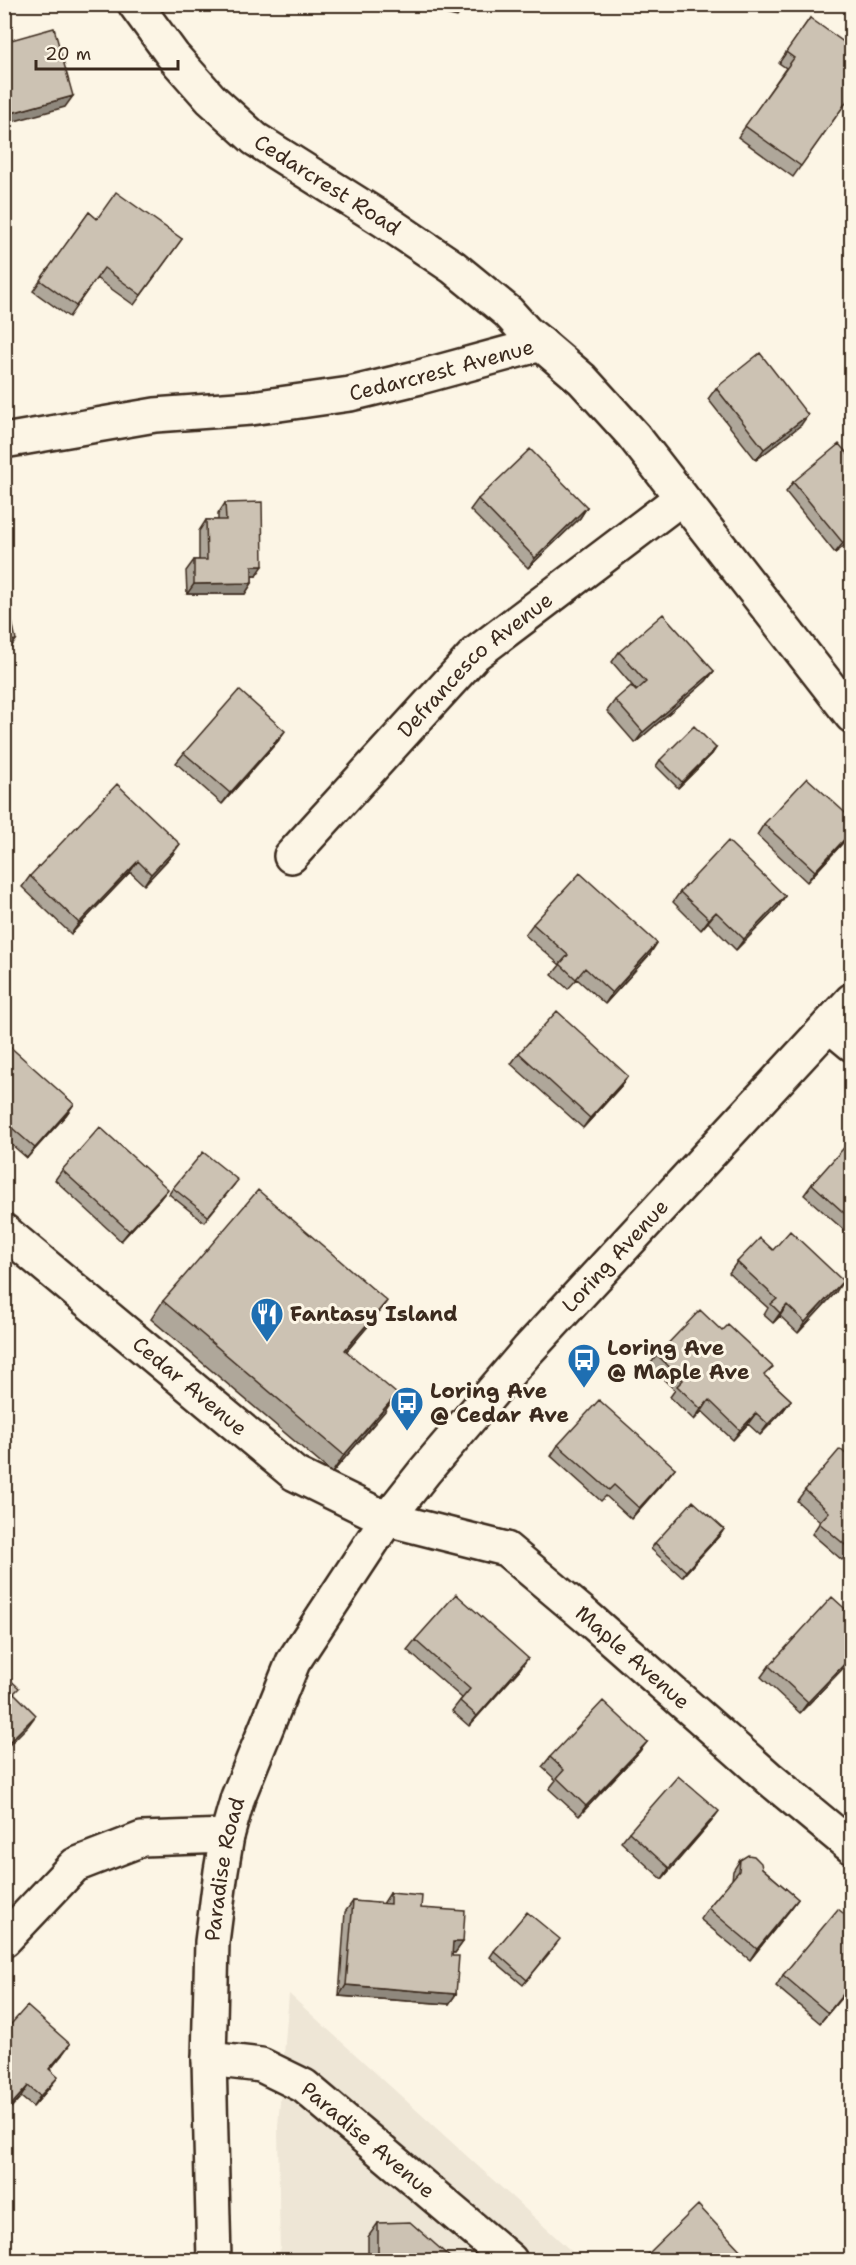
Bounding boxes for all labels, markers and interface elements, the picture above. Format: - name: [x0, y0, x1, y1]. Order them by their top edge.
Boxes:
- scale bar: [36, 33, 178, 71]
- text: 20 m: [45, 42, 91, 66]
- street label: Cedarcrest Road: [249, 128, 406, 242]
- street label: Cedarcrest Avenue: [346, 333, 537, 408]
- street label: Defrancesco Avenue: [391, 586, 559, 744]
- street label: Loring Avenue: [556, 1193, 675, 1319]
- restaurant icon: Fantasy Island: [249, 1296, 285, 1343]
- place label: Fantasy Island: [290, 1300, 458, 1328]
- street label: Cedar Avenue: [126, 1330, 253, 1442]
- place label: Loring Ave @ Maple Ave: [607, 1334, 750, 1386]
- bus stop icon: Loring Ave @ Maple Ave: [566, 1342, 602, 1389]
- place label: Loring Ave @ Cedar Ave: [430, 1377, 569, 1429]
- bus stop icon: Loring Ave @ Cedar Ave: [389, 1385, 425, 1432]
- street label: Maple Avenue: [569, 1599, 696, 1716]
- street label: Paradise Road: [198, 1794, 251, 1943]
- street label: Paradise Avenue: [295, 2075, 441, 2205]

